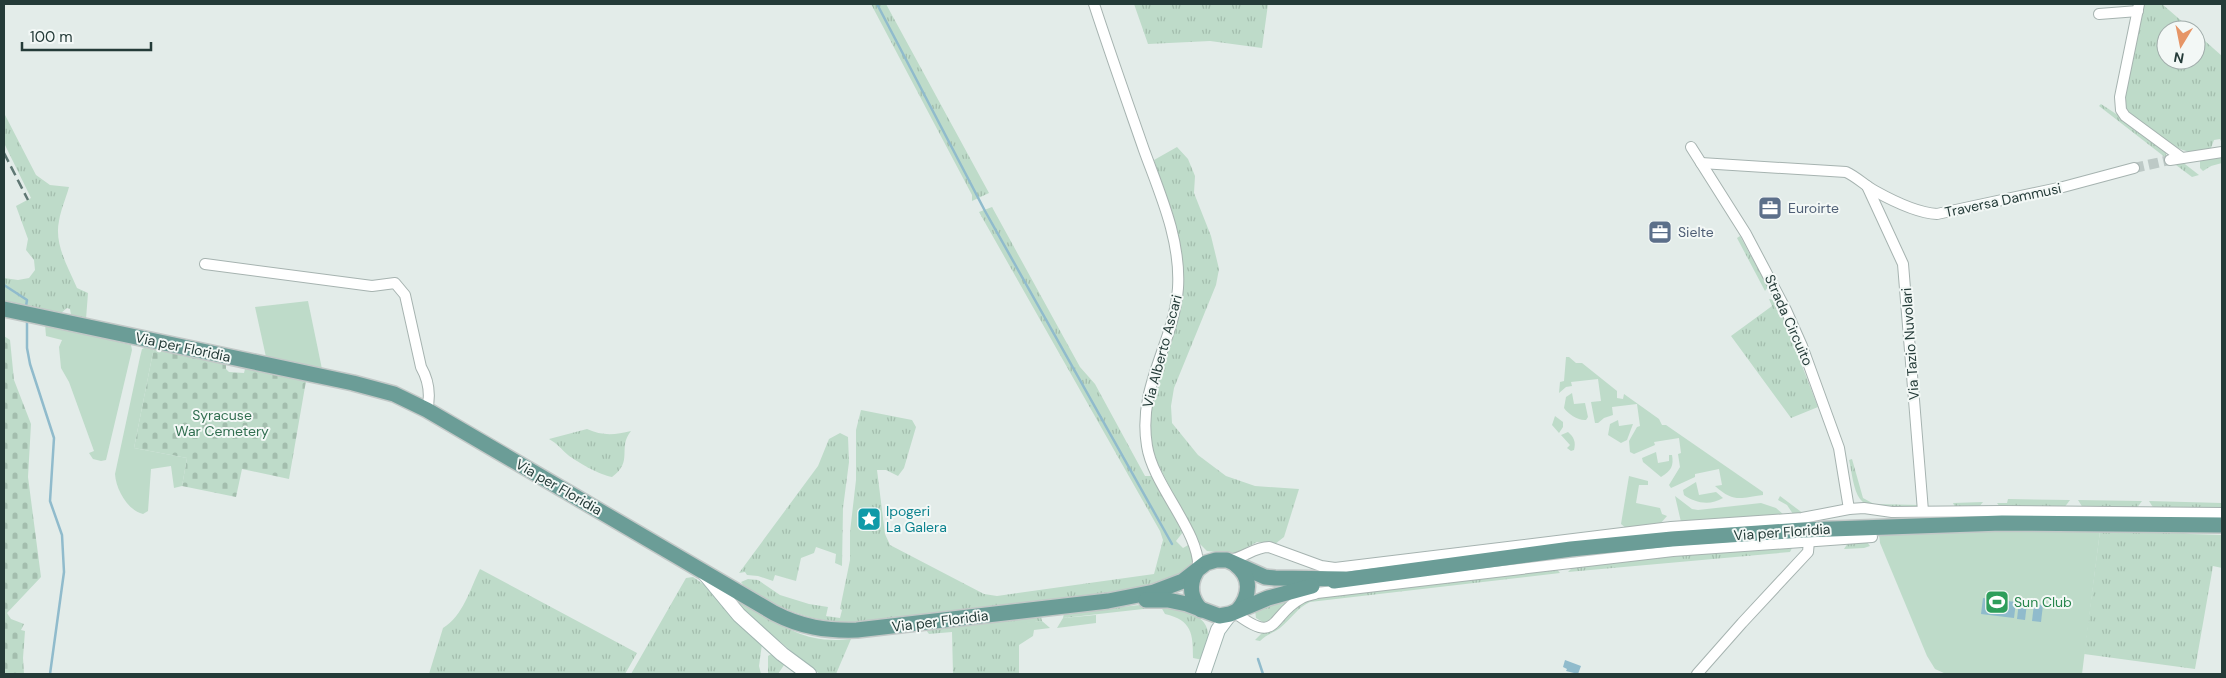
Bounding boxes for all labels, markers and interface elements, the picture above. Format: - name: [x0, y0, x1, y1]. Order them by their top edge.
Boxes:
- scale bar: [22, 20, 151, 52]
- north arrow: [2156, 20, 2206, 70]
- text: 100 m: [30, 27, 73, 47]
- text: N: [2172, 48, 2185, 68]
- street label: Traversa Dammusi: [1943, 179, 2063, 221]
- office icon: Euroirte: [1757, 195, 1783, 221]
- place label: Euroirte: [1788, 199, 1839, 217]
- office icon: Sielte: [1647, 219, 1673, 245]
- place label: Sielte: [1678, 223, 1714, 241]
- street label: Strada Circuito: [1761, 272, 1817, 368]
- street label: Via Tazio Nuvolari: [1897, 287, 1923, 401]
- street label: Via Alberto Ascari: [1138, 293, 1186, 409]
- street label: Via per Floridia: [134, 328, 232, 366]
- park label: Syracuse War Cemetery: [175, 406, 269, 440]
- street label: Via per Floridia: [513, 455, 605, 519]
- place label: Ipogeri La Galera: [886, 502, 947, 536]
- place icon: Ipogeri La Galera: [856, 506, 882, 532]
- street label: Via per Floridia: [1733, 520, 1831, 544]
- sports icon: Sun Club: [1984, 589, 2010, 615]
- place label: Sun Club: [2014, 593, 2072, 611]
- street label: Via per Floridia: [891, 606, 989, 636]

